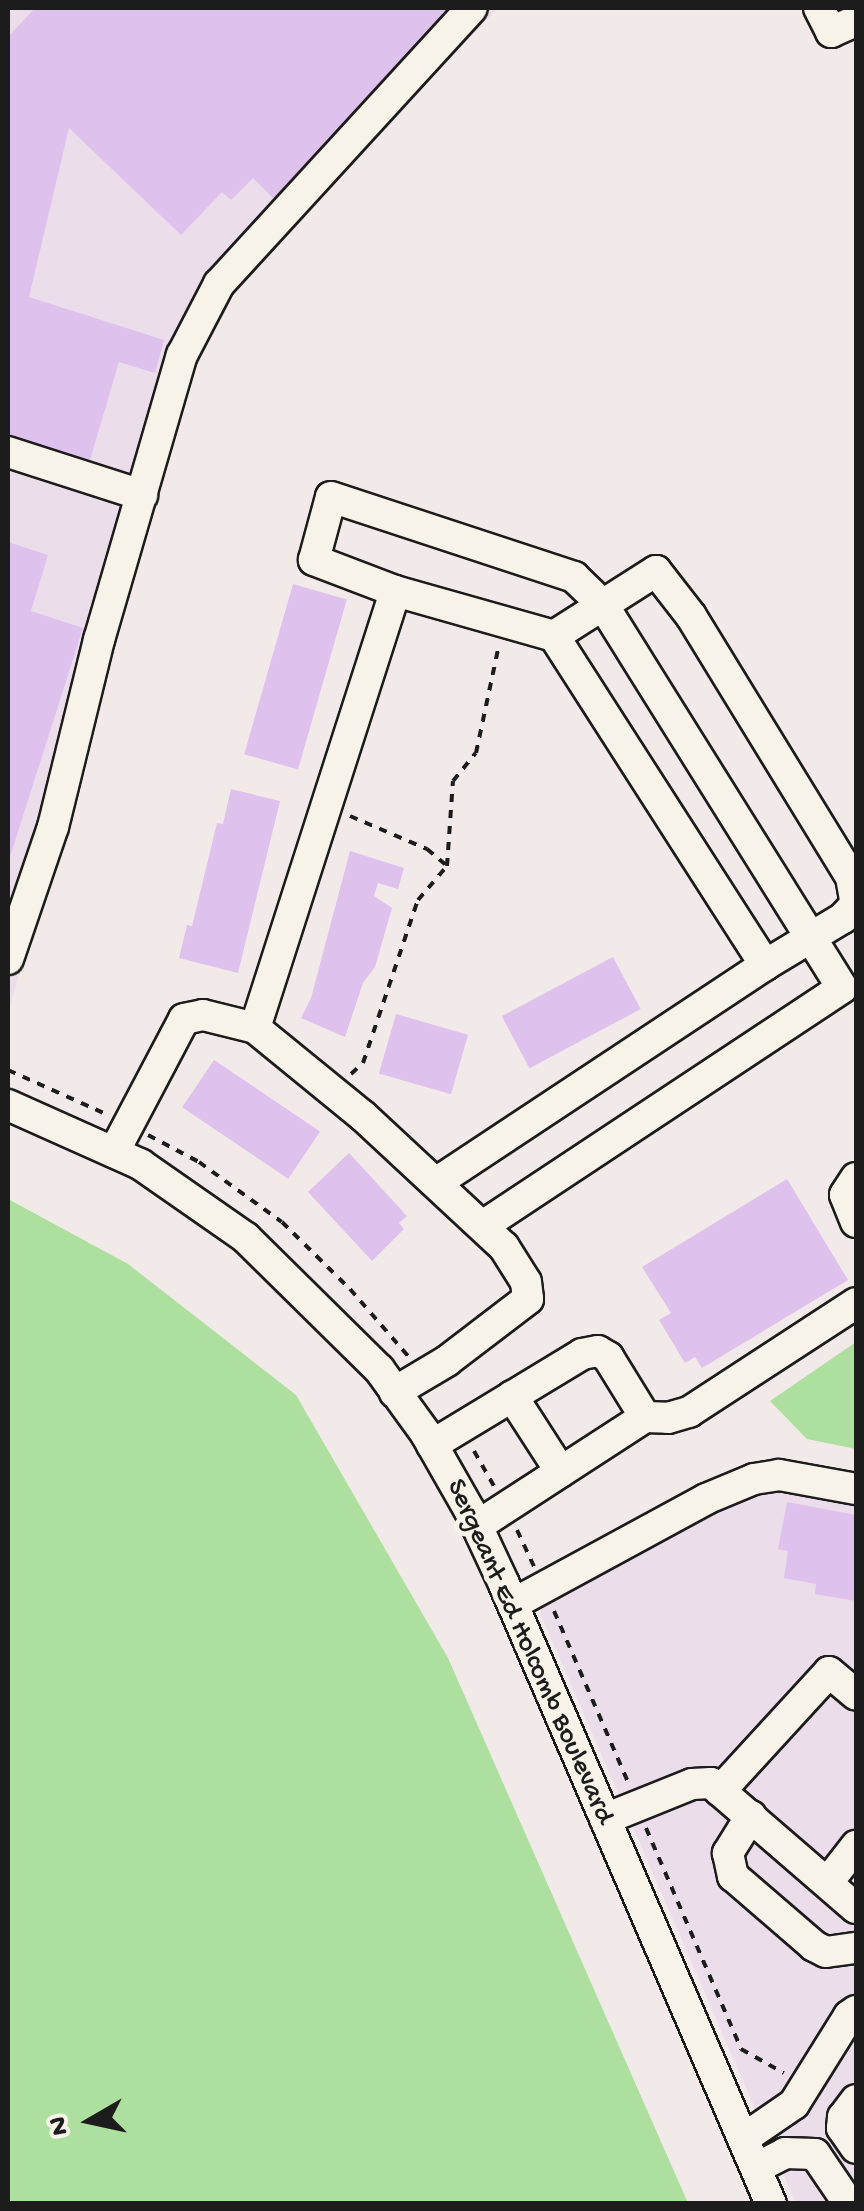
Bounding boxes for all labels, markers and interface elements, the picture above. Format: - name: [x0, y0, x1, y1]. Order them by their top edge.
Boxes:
- street label: Sergeant Ed Holcomb Boulevard: [438, 1474, 620, 1830]
- north arrow: [40, 2071, 140, 2171]
- text: N: [42, 2114, 78, 2137]

